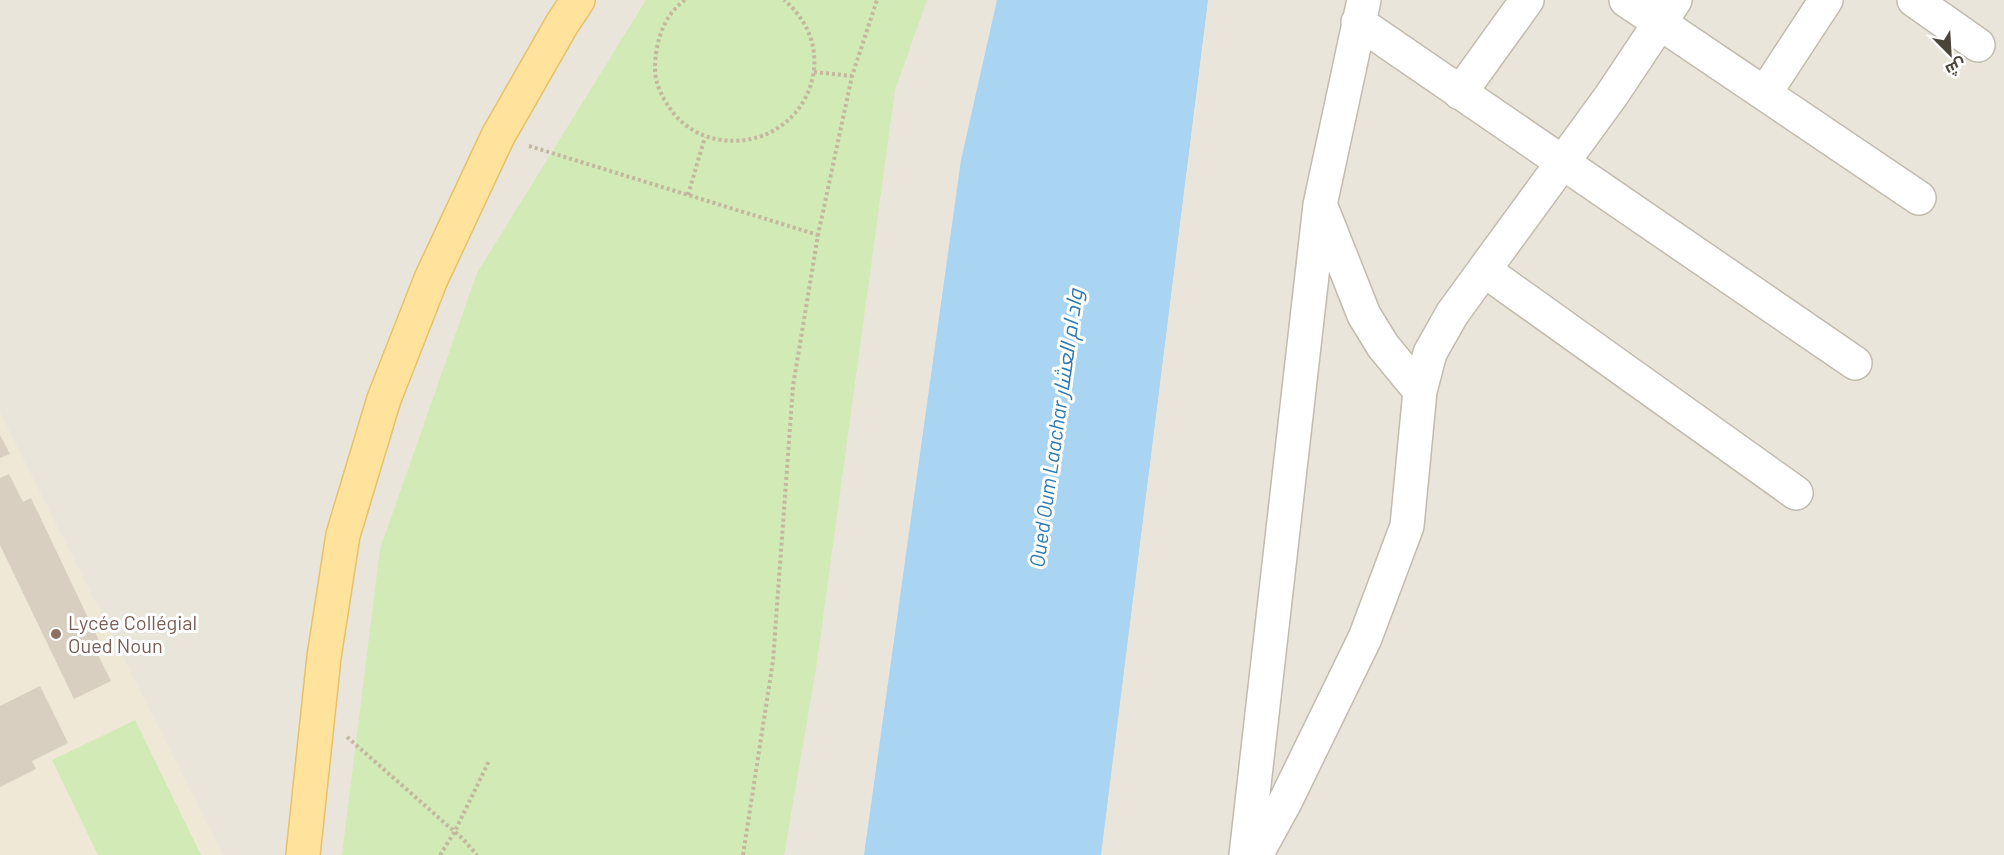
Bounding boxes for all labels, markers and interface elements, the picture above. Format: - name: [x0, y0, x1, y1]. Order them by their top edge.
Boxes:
- north arrow: [1920, 24, 1980, 84]
- text: ش: [1943, 54, 1970, 81]
- water label: Oued Oum Laachar واد ام العشار: [1023, 286, 1090, 569]
- place label: Lycée Collégial Oued Noun: [68, 610, 197, 657]
- marker: Lycée Collégial Oued Noun: [49, 627, 63, 641]

